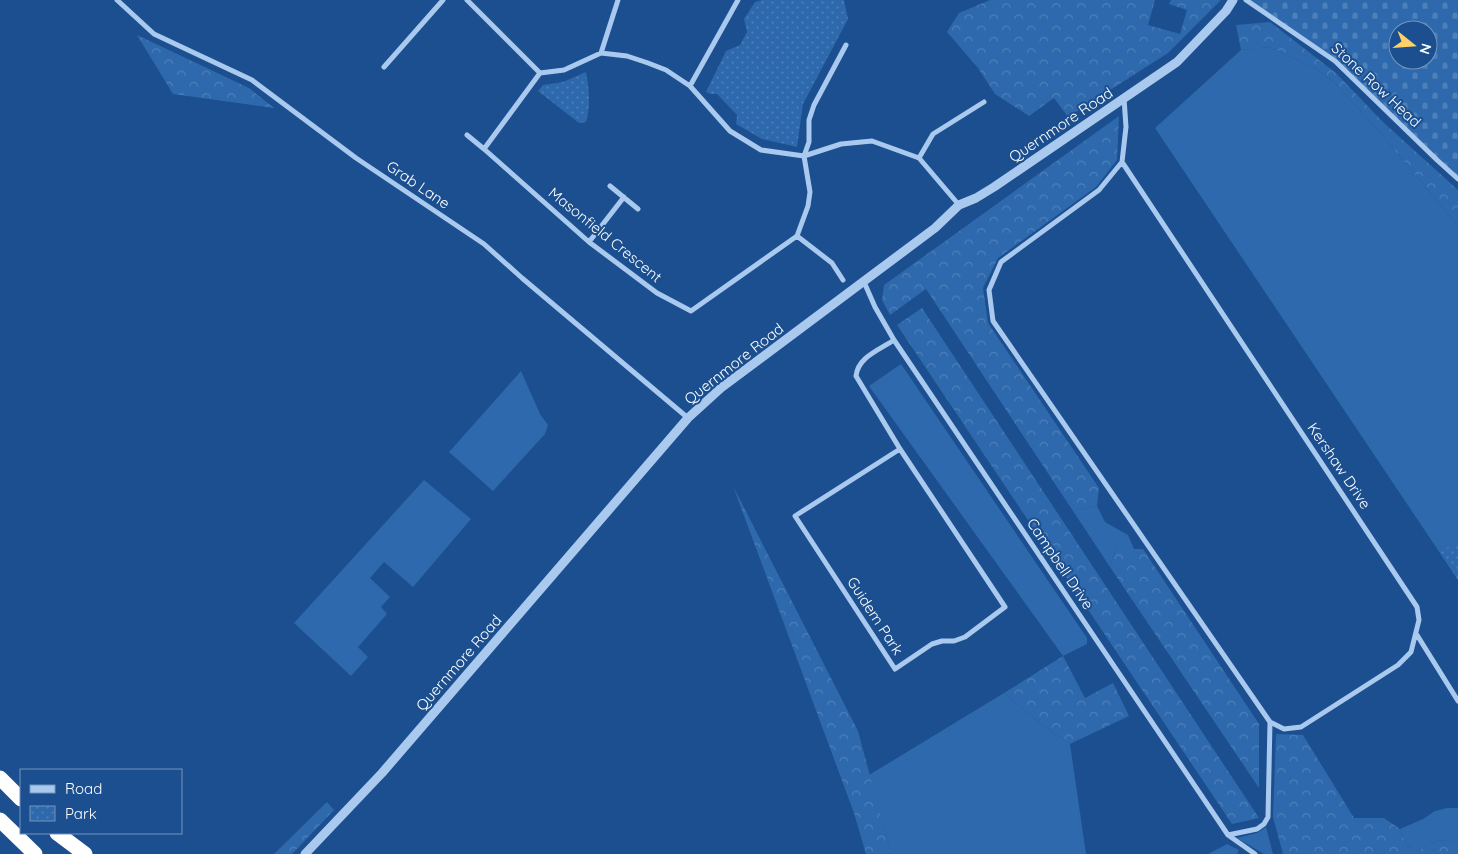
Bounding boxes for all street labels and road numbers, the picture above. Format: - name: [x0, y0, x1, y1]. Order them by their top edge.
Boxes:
- street label: Stone Row Head: [1328, 38, 1425, 131]
- street label: Quernmore Road: [1005, 83, 1116, 166]
- street label: Grab Lane: [383, 156, 454, 213]
- street label: Masonfield Crescent: [545, 183, 666, 286]
- street label: Quernmore Road: [680, 319, 787, 408]
- street label: Kershaw Drive: [1304, 419, 1375, 513]
- street label: Campbell Drive: [1023, 514, 1098, 613]
- street label: Guidem Park: [843, 573, 908, 658]
- street label: Quernmore Road: [412, 611, 506, 715]

